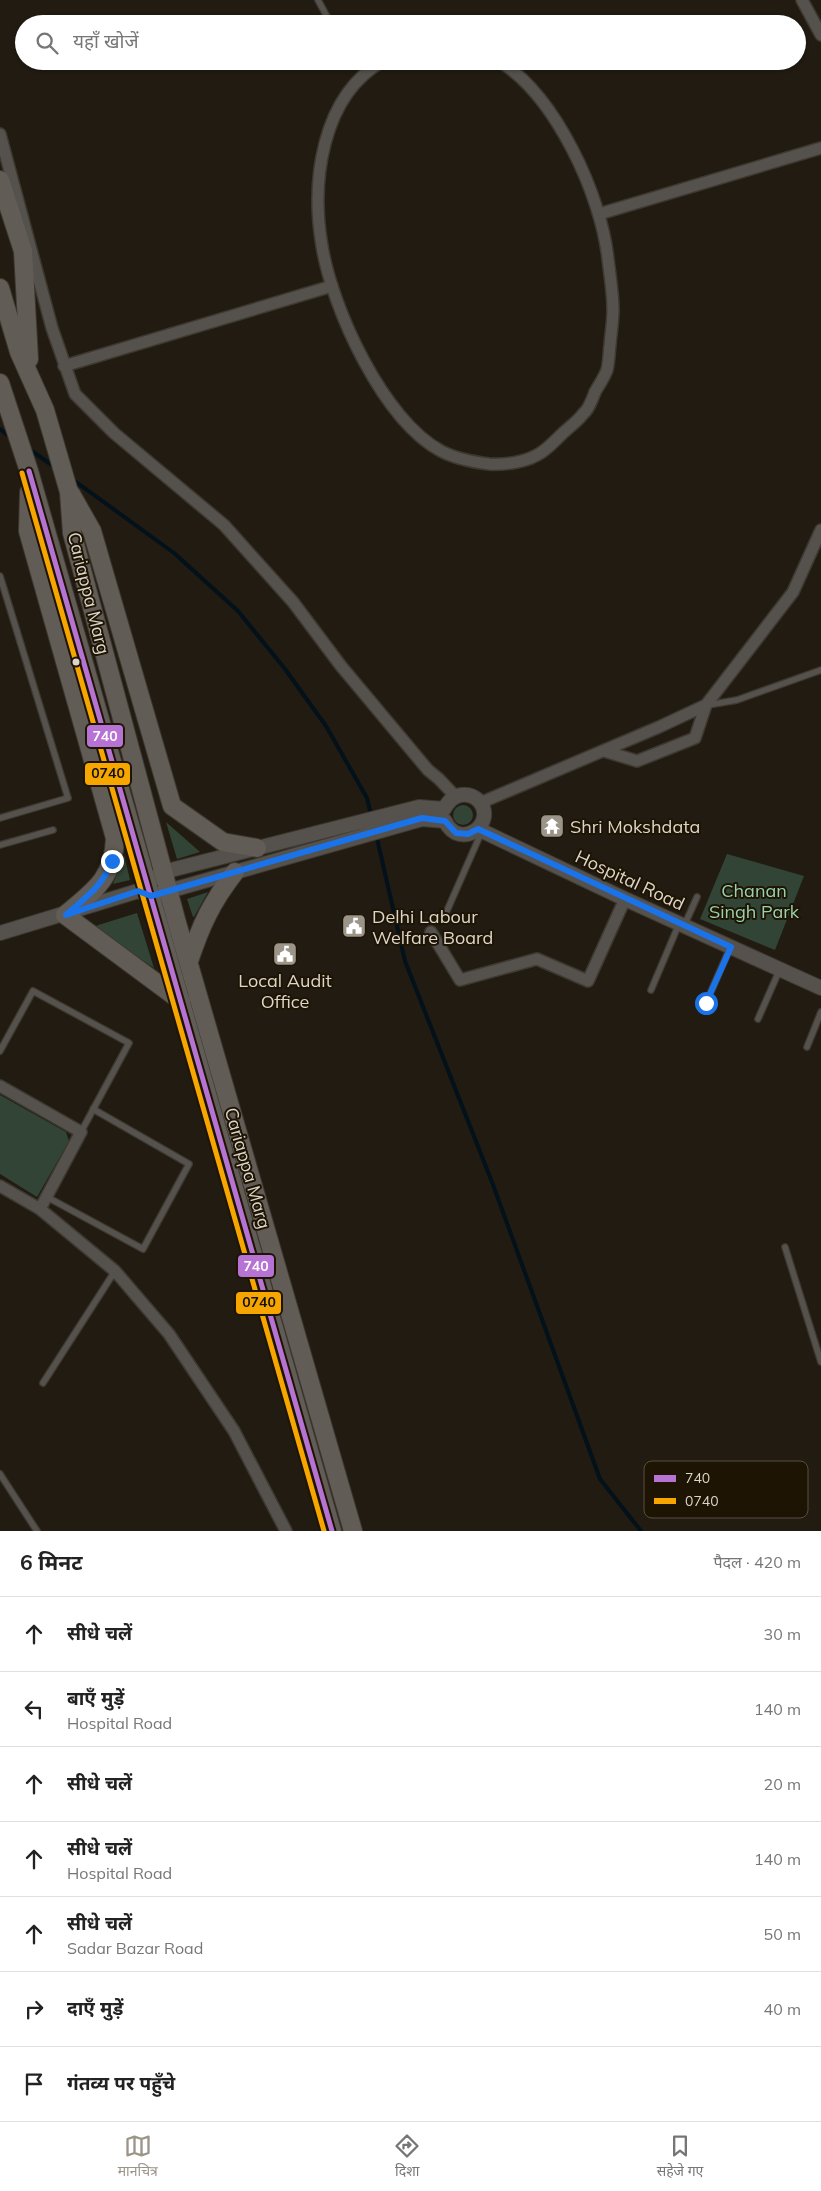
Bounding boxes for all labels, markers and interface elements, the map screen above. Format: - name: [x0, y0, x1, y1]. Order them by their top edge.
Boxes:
- search box: [15, 15, 806, 70]
- icon: search: [33, 29, 61, 57]
- text: यहाँ खोजें: [73, 29, 139, 53]
- street label: Cariappa Marg: [63, 530, 115, 656]
- unlabelled marker: [71, 657, 81, 667]
- line badge: 740: [86, 724, 124, 748]
- text: 740: [92, 727, 118, 745]
- line badge: 0740: [84, 762, 131, 786]
- text: 0740: [91, 764, 125, 782]
- temple icon: Shri Mokshdata: [539, 813, 565, 839]
- place label: Shri Mokshdata: [570, 815, 700, 838]
- street label: Hospital Road: [572, 845, 688, 915]
- route end: [101, 850, 124, 873]
- park label: Chanan Singh Park: [709, 879, 800, 923]
- place label: Delhi Labour Welfare Board: [372, 905, 493, 949]
- public building icon: Delhi Labour Welfare Board: [341, 913, 367, 939]
- public building icon: Local Audit Office: [272, 941, 298, 967]
- place label: Local Audit Office: [238, 969, 332, 1013]
- route start: [695, 992, 718, 1015]
- street label: Cariappa Marg: [220, 1105, 276, 1231]
- line badge: 740: [237, 1254, 275, 1278]
- text: 740: [243, 1257, 269, 1275]
- line badge: 0740: [235, 1291, 282, 1315]
- text: 0740: [242, 1293, 276, 1311]
- legend: [644, 1461, 808, 1518]
- text: 740: [685, 1469, 710, 1487]
- text: 0740: [685, 1492, 719, 1510]
- text: 6 मिनट: [20, 1549, 82, 1575]
- text: पैदल · 420 m: [713, 1552, 801, 1572]
- icon: ahead: [20, 1620, 48, 1648]
- text: सीधे चलें: [67, 1621, 132, 1645]
- text: 30 m: [764, 1624, 801, 1644]
- text: बाएँ मुड़ें: [67, 1686, 124, 1710]
- icon: left: [20, 1695, 48, 1723]
- text: 140 m: [754, 1699, 801, 1719]
- text: Hospital Road: [67, 1713, 172, 1733]
- icon: ahead: [20, 1770, 48, 1798]
- text: सीधे चलें: [67, 1771, 132, 1795]
- text: 20 m: [764, 1774, 801, 1794]
- text: सीधे चलें: [67, 1836, 132, 1860]
- icon: ahead: [20, 1845, 48, 1873]
- text: 140 m: [754, 1849, 801, 1869]
- text: Hospital Road: [67, 1863, 172, 1883]
- text: सीधे चलें: [67, 1911, 132, 1935]
- icon: ahead: [20, 1920, 48, 1948]
- text: 50 m: [764, 1924, 801, 1944]
- text: Sadar Bazar Road: [67, 1938, 203, 1958]
- icon: right: [20, 1995, 48, 2023]
- text: दाएँ मुड़ें: [67, 1996, 123, 2020]
- text: 40 m: [764, 1999, 801, 2019]
- icon: arrive: [20, 2070, 48, 2098]
- text: गंतव्य पर पहुँचे: [67, 2071, 175, 2095]
- tab: मानचित्र: [118, 2132, 158, 2182]
- tab: दिशा: [393, 2132, 421, 2182]
- tab: सहेजे गए: [657, 2132, 703, 2182]

